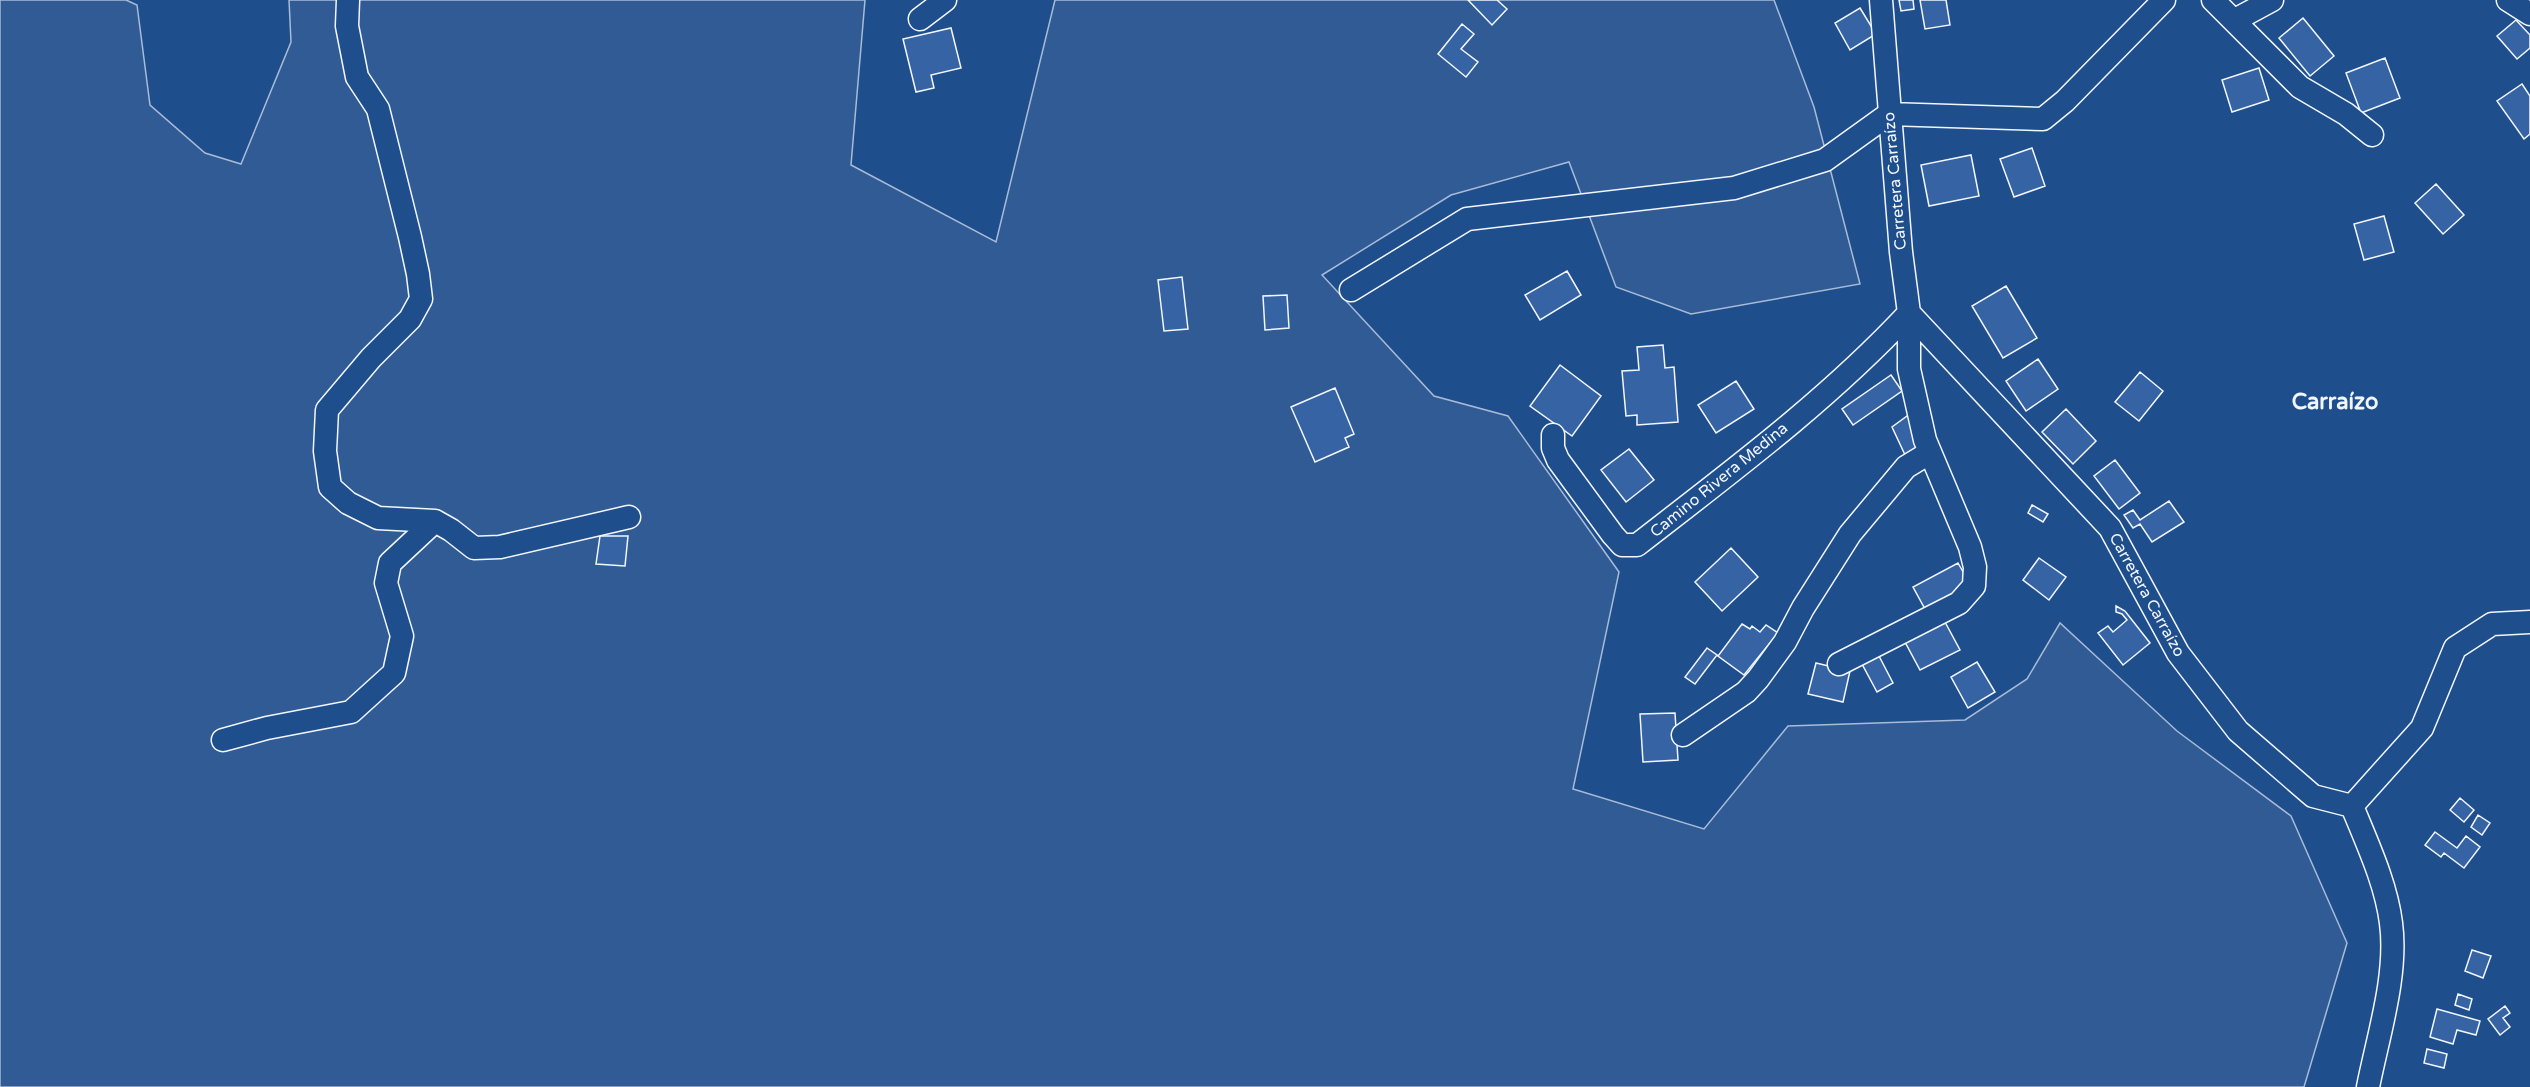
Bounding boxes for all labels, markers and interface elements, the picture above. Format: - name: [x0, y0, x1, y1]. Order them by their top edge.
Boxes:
- street label: Carretera Carraízo: [1879, 111, 1911, 251]
- district label: Carraízo: [2292, 389, 2378, 415]
- street label: Camino Rivera Medina: [1646, 418, 1792, 542]
- street label: Carretera Carraízo: [2105, 530, 2189, 660]

